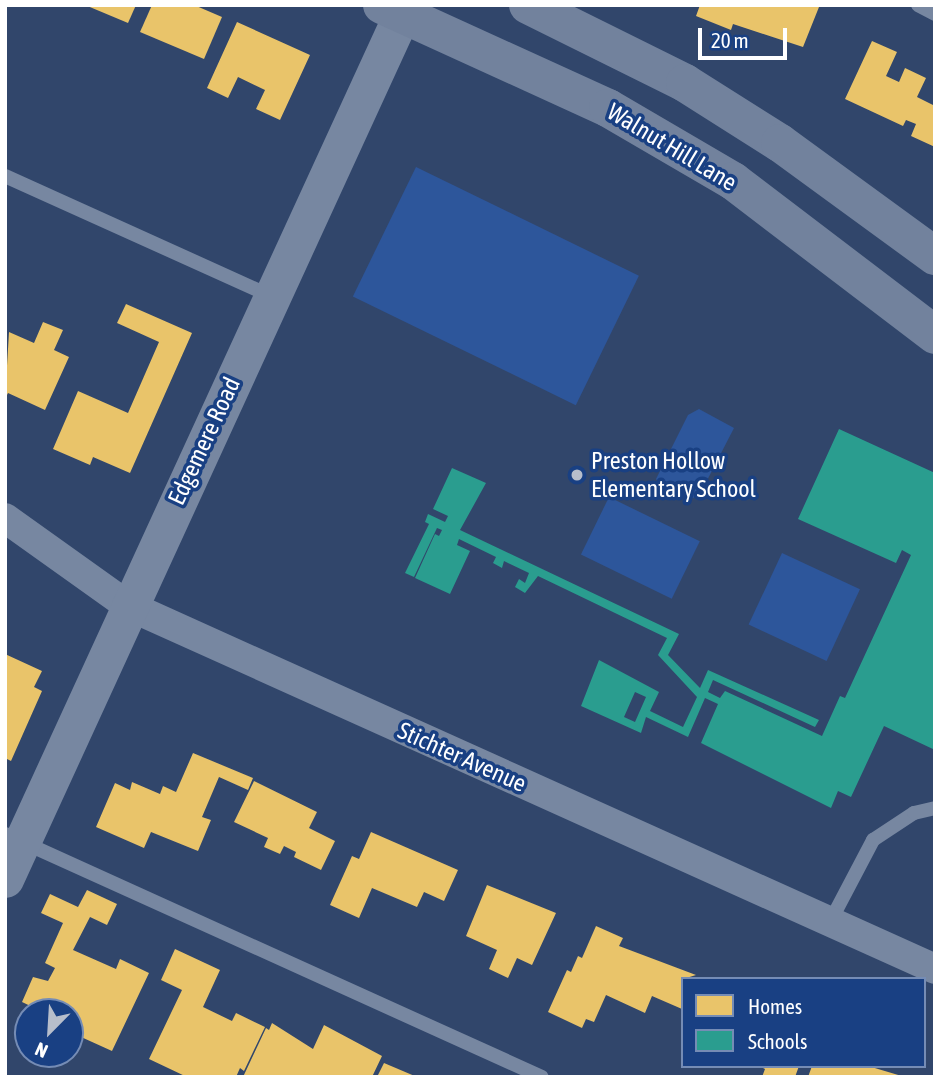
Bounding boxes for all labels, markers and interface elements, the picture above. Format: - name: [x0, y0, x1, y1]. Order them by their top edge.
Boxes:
- scale bar: [702, 14, 791, 58]
- text: 20 m: [711, 28, 749, 52]
- street label: Walnut Hill Lane: [602, 97, 742, 197]
- street label: Edgemere Road: [162, 373, 246, 509]
- place label: Preston Hollow Elementary School: [591, 447, 756, 503]
- marker: Preston Hollow Elementary School: [569, 467, 585, 483]
- street label: Stichter Avenue: [393, 716, 531, 798]
- legend: [681, 977, 926, 1068]
- text: Homes: [748, 994, 802, 1018]
- north arrow: [14, 998, 84, 1068]
- text: Schools: [748, 1029, 808, 1053]
- text: N: [32, 1038, 51, 1063]

